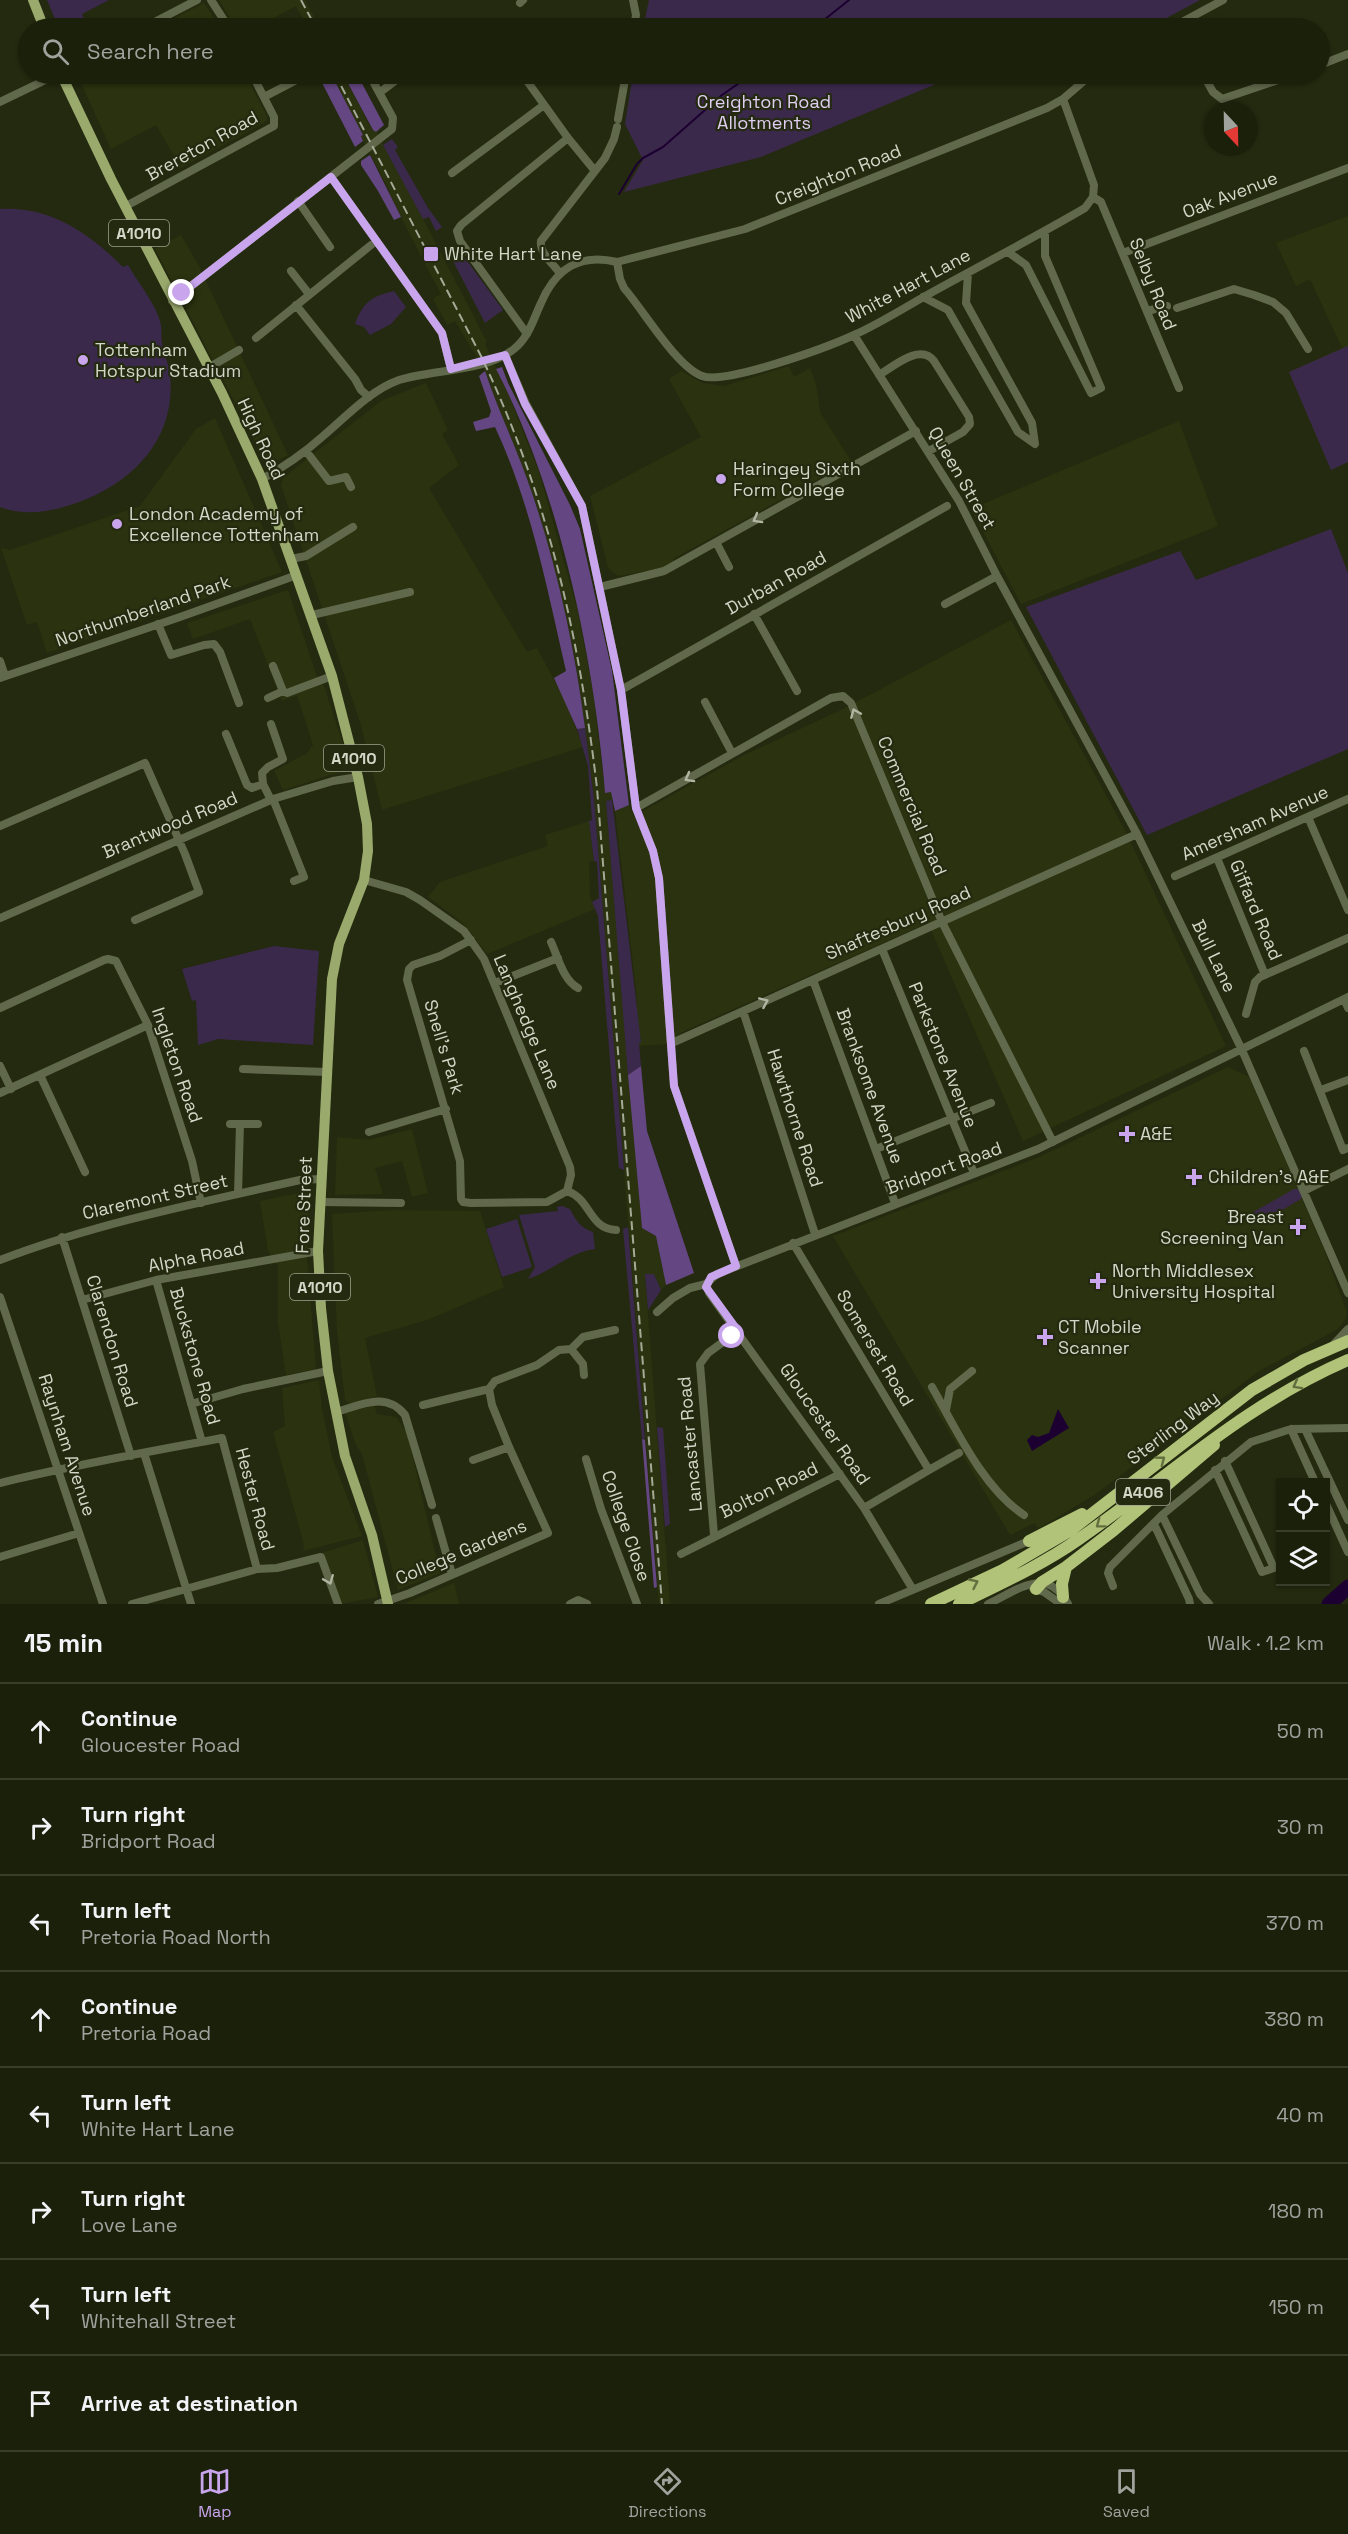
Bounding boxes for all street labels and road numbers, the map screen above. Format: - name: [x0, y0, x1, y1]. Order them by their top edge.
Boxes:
- street label: Brereton Road: [142, 105, 262, 186]
- street label: Creighton Road: [771, 139, 904, 210]
- street label: Oak Avenue: [1179, 166, 1281, 223]
- road number: A1010: [109, 220, 169, 246]
- street label: Selby Road: [1125, 234, 1182, 333]
- street label: White Hart Lane: [841, 243, 974, 328]
- street label: High Road: [233, 394, 290, 483]
- street label: Queen Street: [924, 422, 1001, 533]
- street label: Durban Road: [721, 545, 830, 620]
- street label: Northumberland Park: [52, 570, 234, 651]
- street label: Commercial Road: [873, 733, 952, 879]
- road number: A1010: [324, 745, 384, 771]
- street label: Amersham Avenue: [1178, 780, 1332, 865]
- street label: Brantwood Road: [99, 786, 241, 863]
- street label: Giffard Road: [1225, 856, 1288, 964]
- street label: Shaftesbury Road: [821, 880, 974, 965]
- street label: Bull Lane: [1187, 916, 1242, 996]
- street label: Langhedge Lane: [489, 951, 566, 1093]
- street label: Parkstone Avenue: [904, 979, 983, 1131]
- street label: Snell's Park: [419, 997, 470, 1097]
- street label: Ingleton Road: [147, 1004, 208, 1126]
- street label: Branksome Avenue: [832, 1005, 909, 1167]
- street label: Hawthorne Road: [762, 1046, 829, 1190]
- street label: Bridport Road: [883, 1136, 1005, 1199]
- street label: Fore Street: [290, 1156, 317, 1254]
- street label: Claremont Street: [80, 1169, 230, 1224]
- street label: Alpha Road: [146, 1236, 246, 1277]
- street label: Clarendon Road: [81, 1272, 144, 1410]
- road number: A1010: [290, 1274, 350, 1300]
- street label: Buckstone Road: [165, 1284, 226, 1427]
- street label: Somerset Road: [832, 1285, 919, 1410]
- street label: Gloucester Road: [775, 1358, 876, 1489]
- street label: Raynham Avenue: [34, 1371, 101, 1519]
- street label: Lancaster Road: [672, 1375, 707, 1513]
- street label: Sterling Way: [1122, 1386, 1223, 1470]
- street label: Hester Road: [231, 1445, 280, 1553]
- street label: Bolton Road: [716, 1456, 822, 1523]
- street label: College Close: [597, 1467, 656, 1585]
- road number: A406: [1116, 1479, 1170, 1505]
- street label: College Gardens: [392, 1514, 530, 1590]

